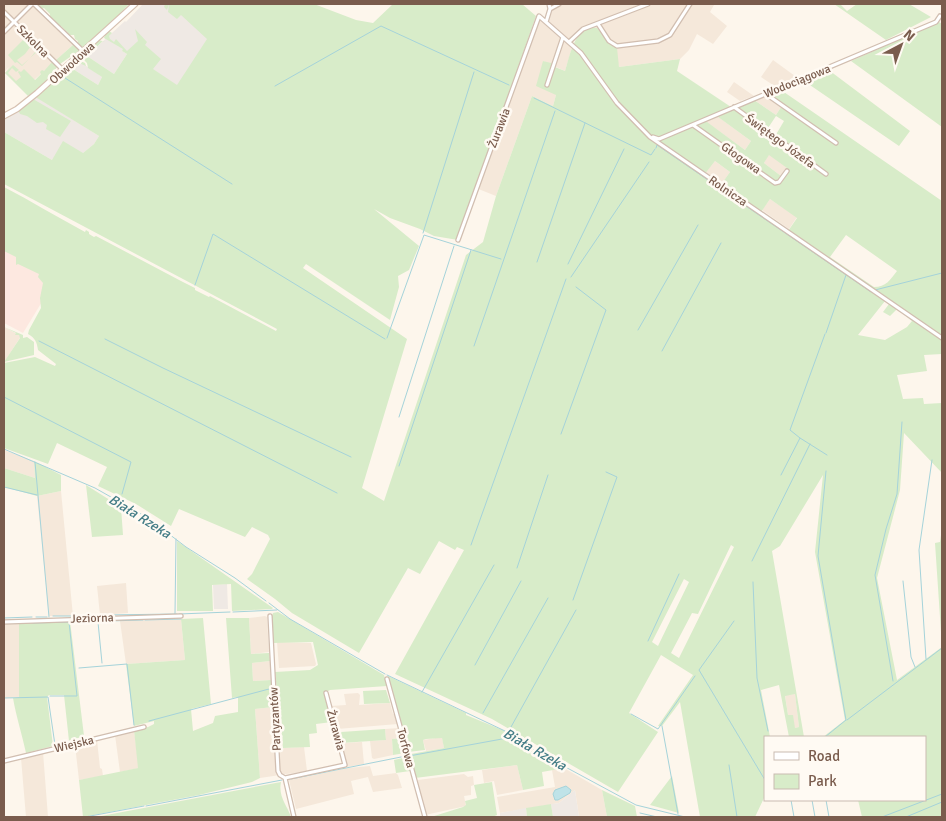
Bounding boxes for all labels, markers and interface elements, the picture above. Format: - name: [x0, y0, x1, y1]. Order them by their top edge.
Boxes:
- north arrow: [876, 20, 926, 70]
- street label: Szkolna: [13, 22, 52, 61]
- text: N: [900, 26, 918, 45]
- street label: Obwodowa: [46, 39, 98, 88]
- street label: Wodociągowa: [762, 61, 833, 102]
- street label: Żurawia: [485, 106, 514, 150]
- street label: Świętego Józefa: [742, 111, 818, 172]
- street label: Głogowa: [718, 139, 763, 177]
- street label: Rolnicza: [705, 173, 750, 210]
- water label: Biała Rzeka: [106, 491, 175, 543]
- street label: Jeziorna: [70, 610, 114, 627]
- street label: Partyzantów: [266, 686, 285, 751]
- street label: Żurawia: [323, 708, 348, 752]
- water label: Biała Rzeka: [500, 725, 570, 775]
- street label: Torfowa: [393, 727, 418, 770]
- street label: Wiejska: [53, 733, 95, 756]
- legend: [764, 736, 926, 801]
- text: Road: [808, 747, 840, 765]
- text: Park: [808, 772, 837, 790]

